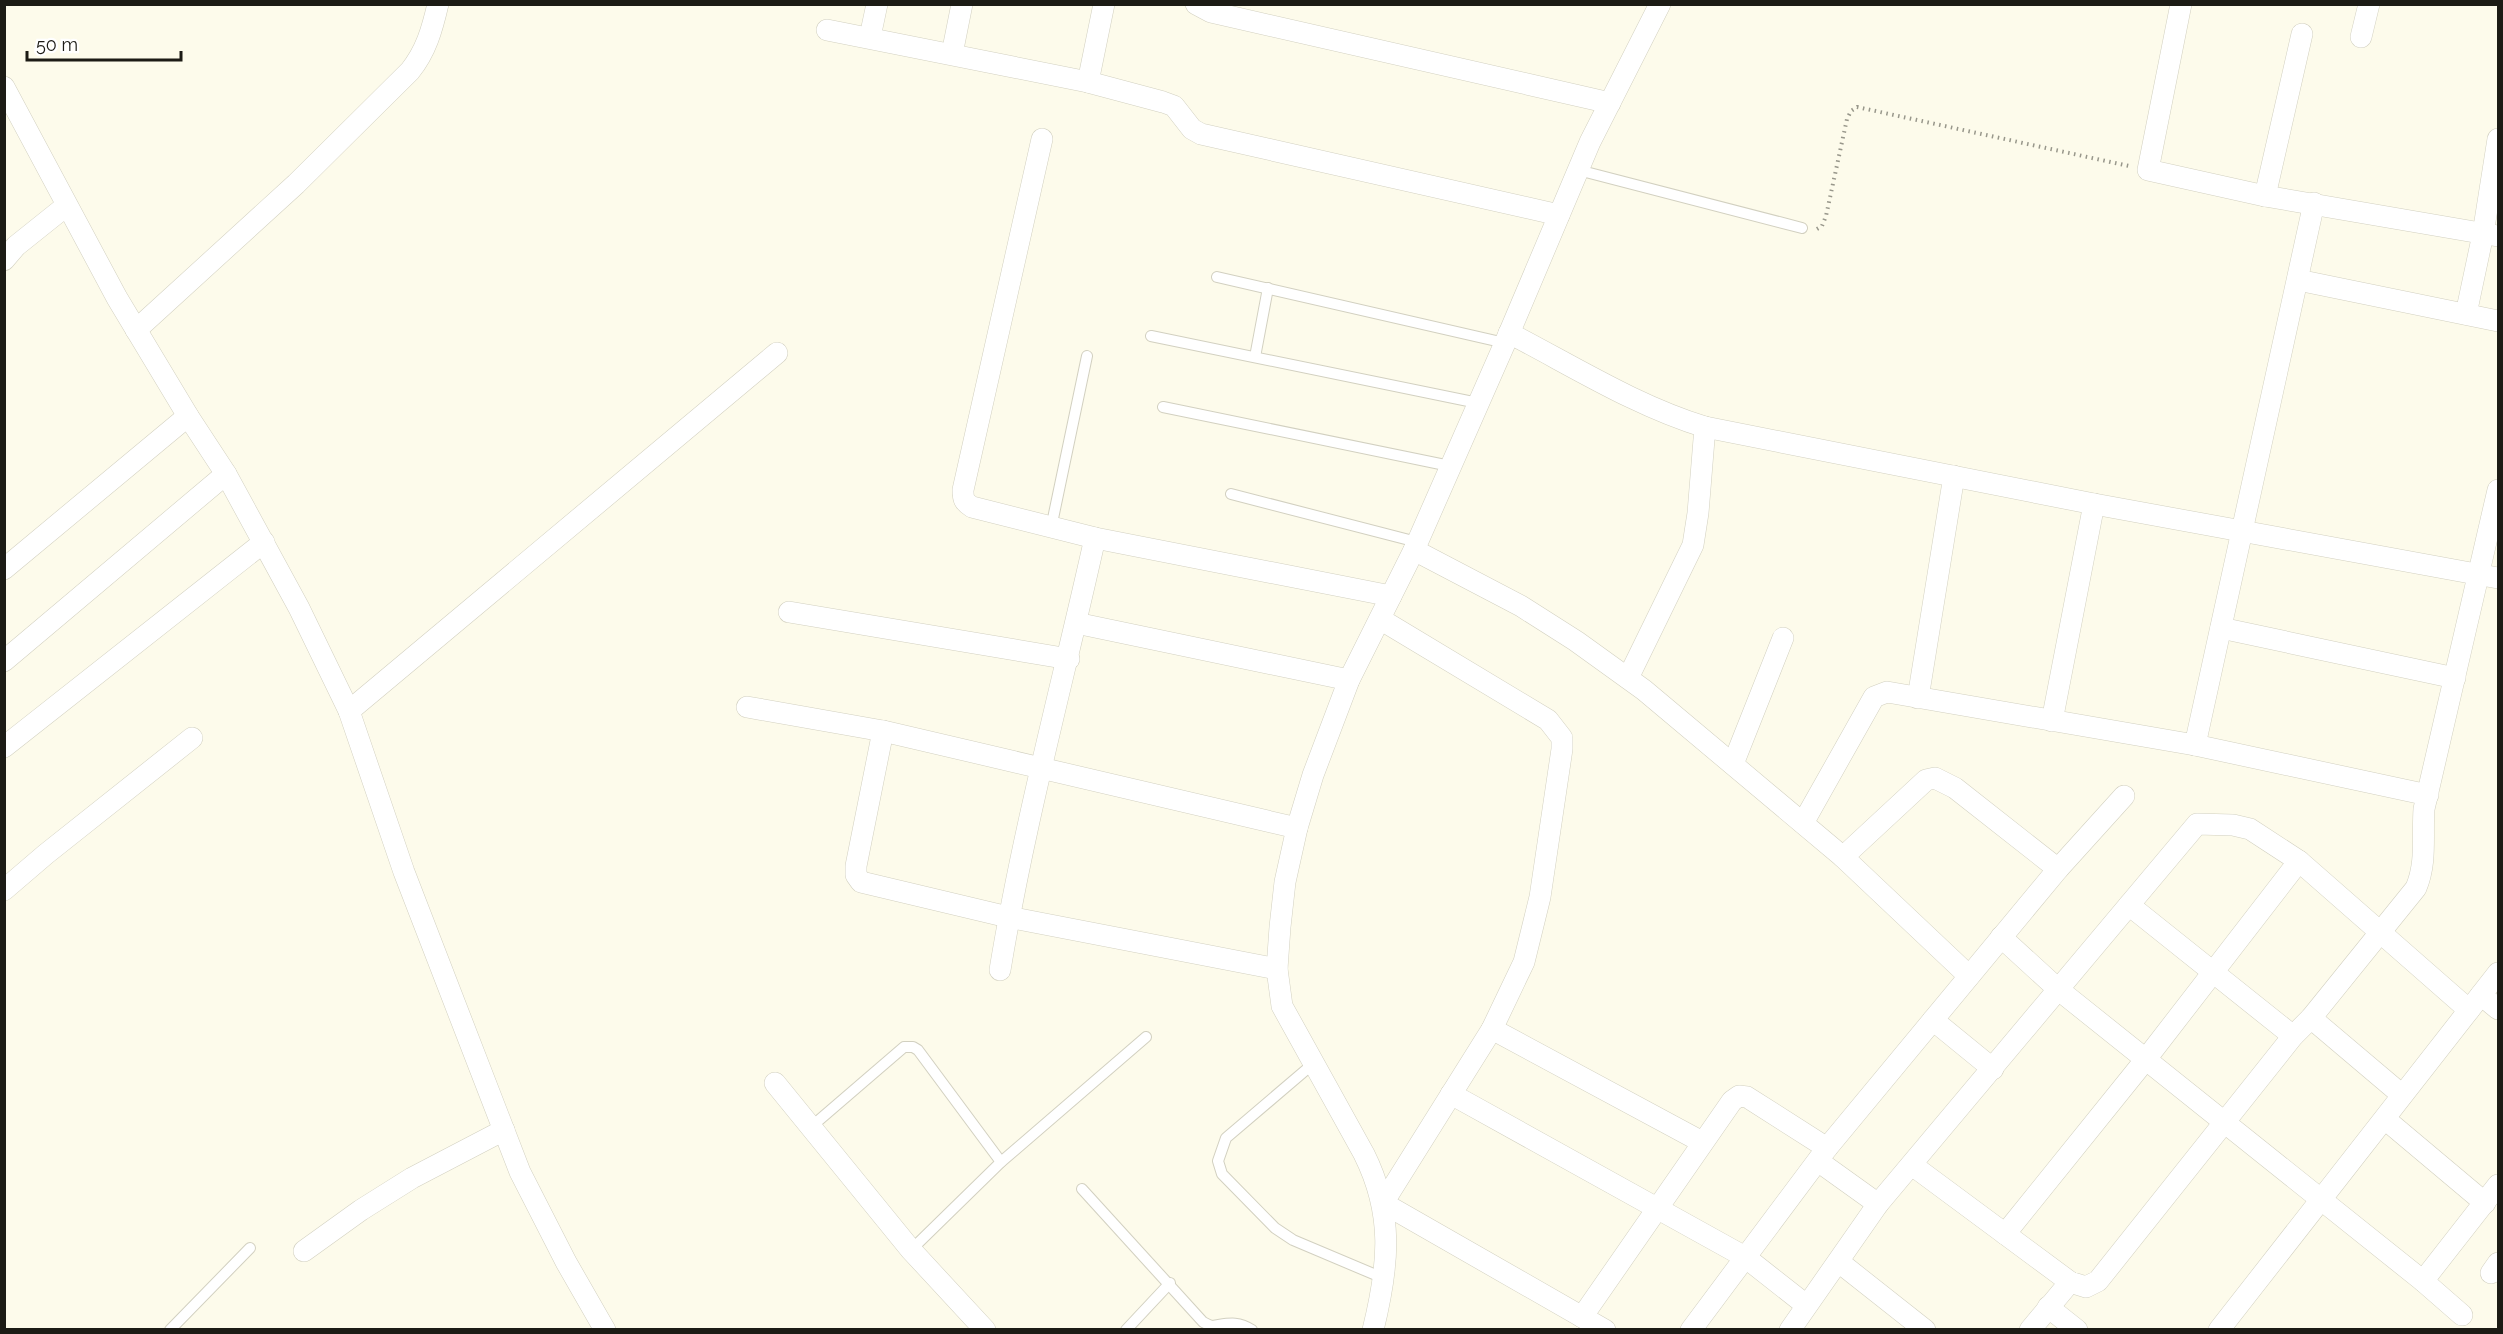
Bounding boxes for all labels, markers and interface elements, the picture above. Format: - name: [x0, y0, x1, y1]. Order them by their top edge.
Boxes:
- scale bar: [27, 24, 182, 62]
- text: 50 m: [36, 34, 78, 55]

